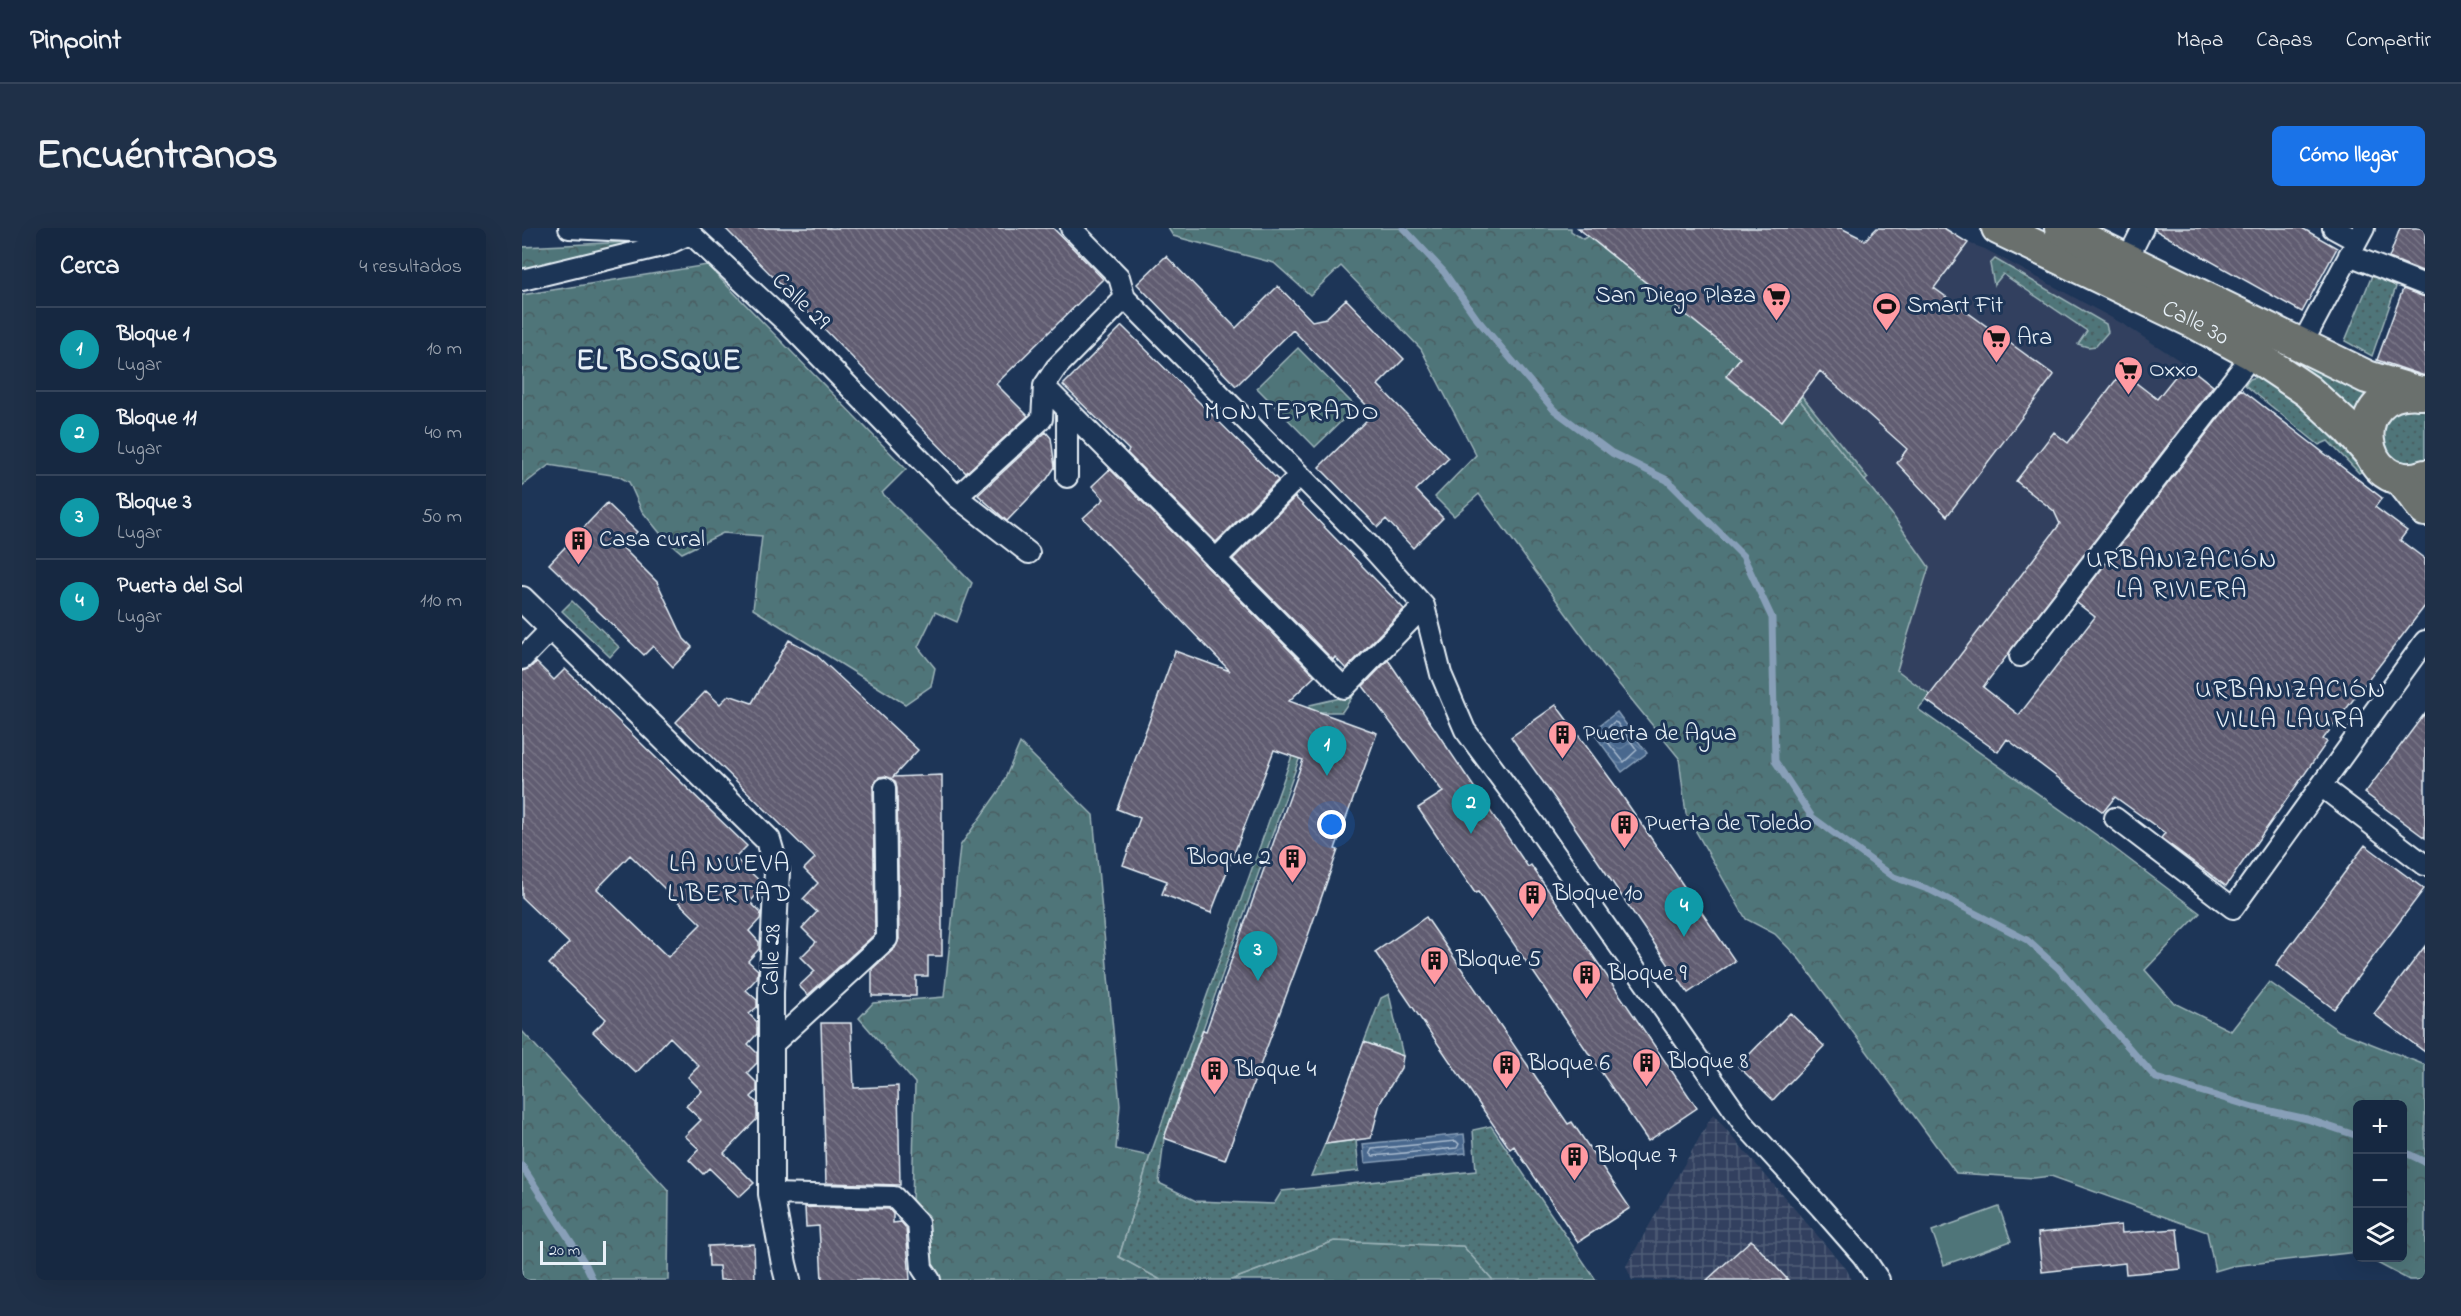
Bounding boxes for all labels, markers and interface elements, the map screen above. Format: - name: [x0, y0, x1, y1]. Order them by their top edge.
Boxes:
- text: Pinpoint: [30, 21, 121, 62]
- text: Mapa: [2176, 26, 2223, 56]
- text: Capas: [2256, 26, 2313, 56]
- text: Compartir: [2346, 26, 2431, 56]
- text: Encuéntranos: [36, 126, 278, 187]
- button: Cómo llegar: [2272, 126, 2425, 186]
- text: Cerca: [60, 248, 120, 286]
- text: 4 resultados: [359, 253, 462, 282]
- street label: Calle 29: [763, 265, 838, 339]
- place label: San Diego Plaza: [1595, 279, 1756, 314]
- supermarket icon: San Diego Plaza: [1761, 280, 1793, 322]
- place label: Smart Fit: [1907, 289, 2003, 324]
- sports icon: Smart Fit: [1870, 290, 1902, 332]
- street label: Calle 30: [2156, 292, 2235, 355]
- text: Bloque 1: [117, 319, 190, 351]
- place label: Ara: [2017, 321, 2052, 356]
- supermarket icon: Ara: [1980, 322, 2012, 364]
- text: 1: [76, 335, 83, 364]
- text: 10 m: [426, 335, 462, 364]
- district label: EL BOSQUE: [576, 340, 742, 384]
- text: Lugar: [117, 351, 162, 380]
- place label: Oxxo: [2149, 353, 2198, 388]
- supermarket icon: Oxxo: [2112, 354, 2144, 396]
- district label: MONTEPRADO: [1204, 394, 1380, 432]
- text: Bloque 11: [117, 403, 197, 435]
- text: 2: [75, 419, 84, 448]
- text: 40 m: [425, 419, 462, 448]
- text: Lugar: [117, 435, 162, 464]
- text: Bloque 3: [117, 487, 192, 519]
- text: 3: [75, 503, 84, 532]
- text: 50 m: [421, 503, 462, 532]
- text: Lugar: [117, 519, 162, 548]
- place label: Casa cural: [599, 523, 705, 558]
- building icon: Casa cural: [562, 524, 594, 566]
- district label: URBANIZACIÓN LA RIVIERA: [2086, 542, 2278, 610]
- text: Puerta del Sol: [117, 571, 242, 603]
- text: 4: [75, 587, 84, 616]
- text: 110 m: [420, 587, 462, 616]
- text: Lugar: [117, 603, 162, 632]
- district label: URBANIZACIÓN VILLA LAURA: [2195, 672, 2387, 740]
- place label: Puerta de Agua: [1583, 717, 1737, 752]
- building icon: Puerta de Agua: [1546, 718, 1578, 760]
- pin: 1: [1308, 726, 1346, 776]
- pin: 2: [1452, 784, 1490, 834]
- place label: Puerta de Toledo: [1645, 807, 1812, 842]
- building icon: Puerta de Toledo: [1608, 808, 1640, 850]
- your location: [1317, 810, 1346, 839]
- place label: Bloque 2: [1186, 841, 1271, 876]
- building icon: Bloque 2: [1276, 842, 1308, 884]
- district label: LA NUEVA LIBERTAD: [667, 846, 793, 914]
- place label: Bloque 10: [1552, 877, 1643, 912]
- building icon: Bloque 10: [1516, 878, 1548, 920]
- pin: 4: [1664, 888, 1704, 937]
- street label: Calle 28: [754, 923, 792, 997]
- pin: 3: [1238, 932, 1278, 981]
- place label: Bloque 5: [1455, 943, 1542, 978]
- building icon: Bloque 5: [1419, 944, 1451, 986]
- place label: Bloque 9: [1607, 957, 1688, 992]
- building icon: Bloque 9: [1571, 958, 1603, 1000]
- place label: Bloque 8: [1667, 1045, 1749, 1080]
- building icon: Bloque 8: [1631, 1046, 1663, 1088]
- place label: Bloque 6: [1527, 1047, 1611, 1082]
- building icon: Bloque 6: [1491, 1048, 1523, 1090]
- place label: Bloque 4: [1234, 1053, 1317, 1088]
- building icon: Bloque 4: [1198, 1054, 1230, 1096]
- map controls: [2353, 1100, 2407, 1262]
- button: +: [2353, 1100, 2407, 1154]
- place label: Bloque 7: [1595, 1139, 1678, 1174]
- building icon: Bloque 7: [1559, 1140, 1591, 1182]
- button: −: [2353, 1154, 2407, 1208]
- button: layers: [2353, 1208, 2407, 1262]
- scale bar: [540, 1238, 606, 1266]
- text: 20 m: [549, 1239, 580, 1263]

